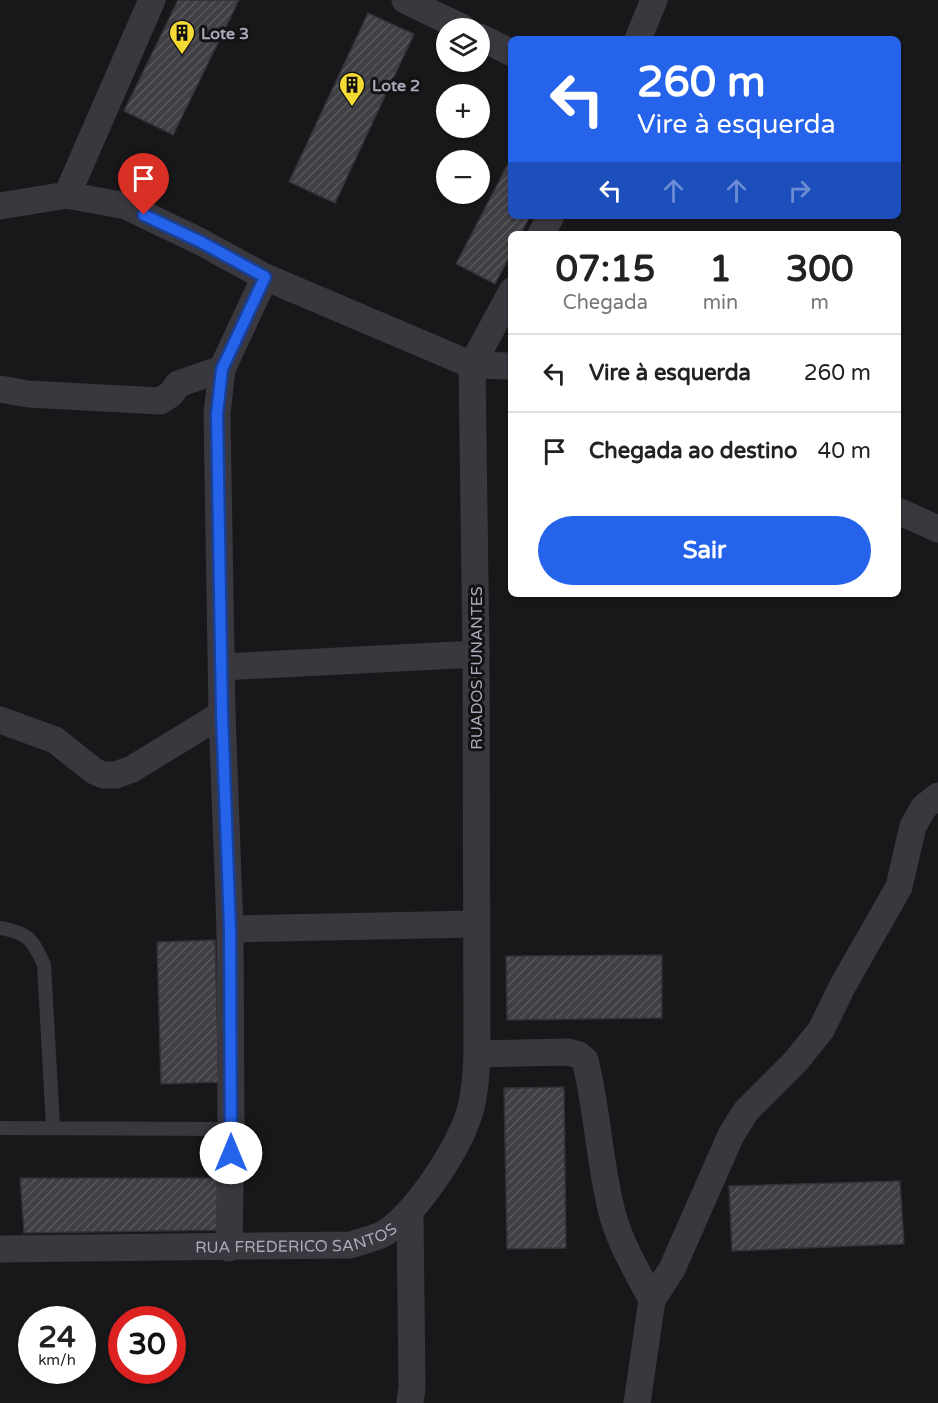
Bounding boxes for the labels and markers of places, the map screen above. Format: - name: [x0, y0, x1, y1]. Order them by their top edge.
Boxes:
- building icon: Lote 3: [167, 18, 197, 56]
- place label: Lote 3: [201, 24, 249, 44]
- building icon: Lote 2: [337, 70, 367, 108]
- place label: Lote 2: [372, 76, 420, 96]
- pin: [118, 153, 169, 215]

